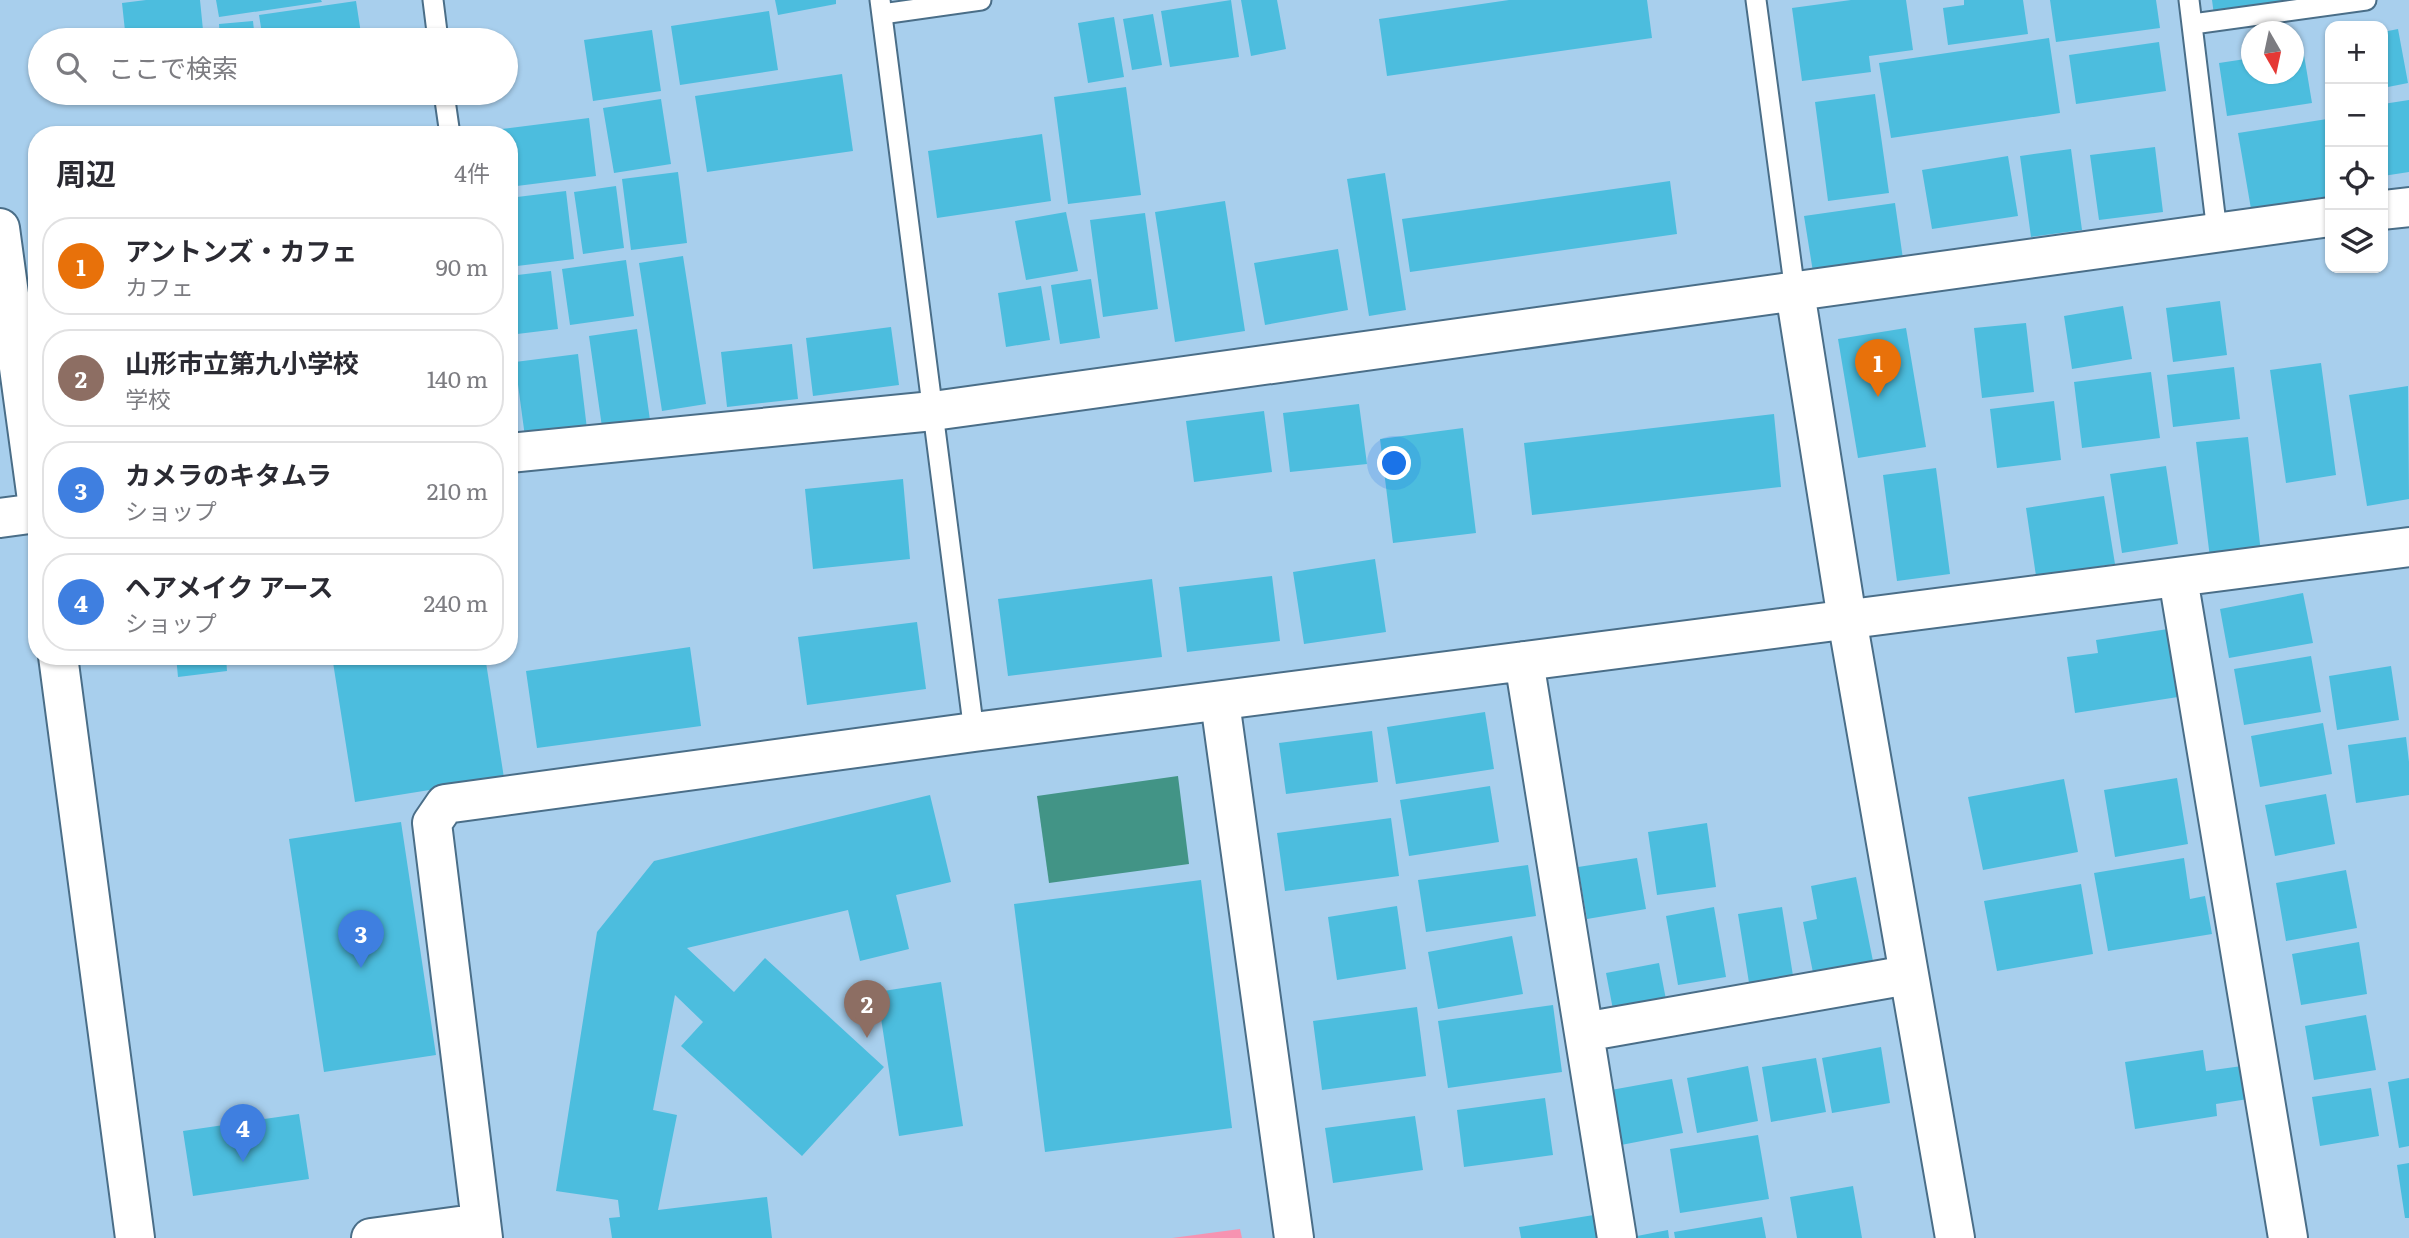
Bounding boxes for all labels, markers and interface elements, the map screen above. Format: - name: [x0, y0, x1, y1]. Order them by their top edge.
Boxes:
- north arrow: [2241, 21, 2304, 84]
- map controls: [2325, 21, 2388, 273]
- button: +: [2325, 21, 2388, 84]
- search box: [28, 28, 518, 105]
- text: ここで検索: [108, 47, 238, 86]
- icon: search: [52, 48, 90, 86]
- button: −: [2325, 84, 2388, 147]
- button: locate: [2325, 147, 2388, 210]
- text: 周辺: [56, 150, 116, 194]
- text: 4件: [454, 155, 490, 189]
- button: layers: [2325, 210, 2388, 273]
- text: アントンズ・カフェ: [125, 230, 357, 269]
- text: 1: [76, 249, 86, 283]
- text: 90 m: [436, 249, 488, 283]
- text: カフェ: [125, 269, 194, 303]
- pin: 1: [1855, 339, 1901, 397]
- text: 山形市立第九小学校: [125, 342, 359, 381]
- text: 2: [75, 361, 87, 395]
- text: 140 m: [427, 361, 488, 395]
- text: 学校: [125, 381, 171, 415]
- your location: [1377, 446, 1411, 480]
- text: カメラのキタムラ: [125, 454, 332, 493]
- text: 3: [75, 473, 87, 507]
- text: 210 m: [427, 473, 488, 507]
- text: ショップ: [125, 493, 217, 527]
- text: ヘアメイク アース: [125, 566, 334, 605]
- text: 4: [74, 585, 88, 619]
- text: 240 m: [423, 585, 488, 619]
- text: ショップ: [125, 605, 217, 639]
- pin: 3: [338, 910, 384, 968]
- pin: 2: [844, 980, 890, 1038]
- pin: 4: [220, 1104, 266, 1162]

